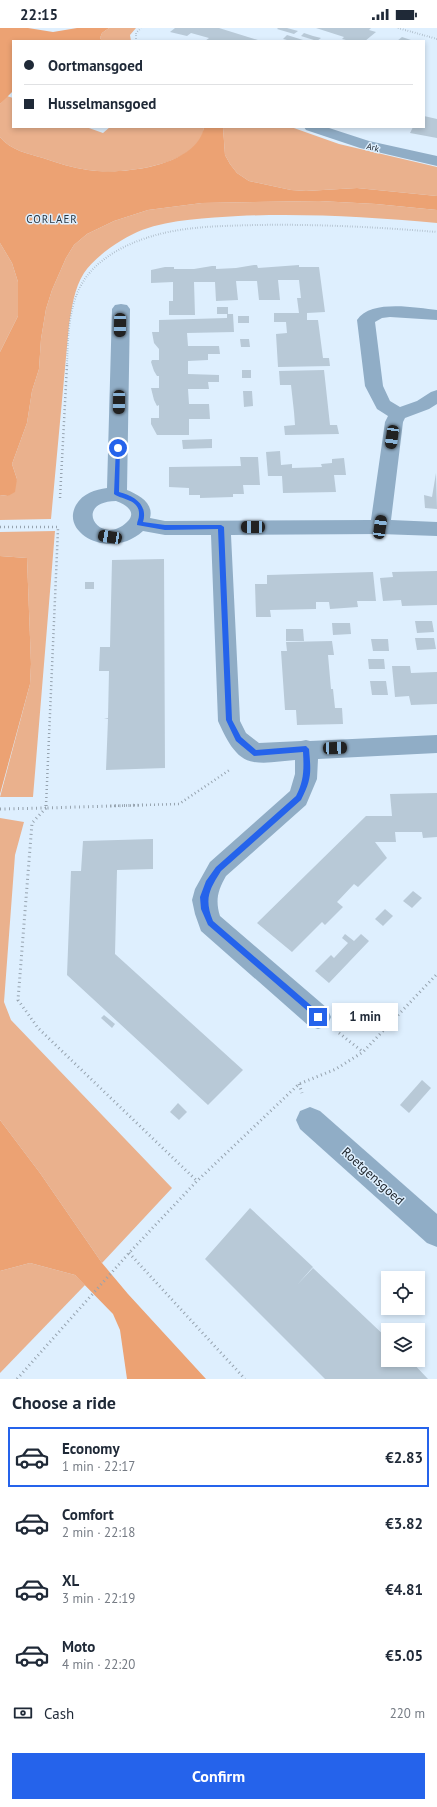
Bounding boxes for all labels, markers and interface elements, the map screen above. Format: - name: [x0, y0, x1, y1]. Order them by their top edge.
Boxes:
- text: 22:15: [20, 5, 58, 24]
- text: Oortmansgoed: [48, 56, 143, 75]
- text: Husselmansgoed: [48, 94, 156, 113]
- street label: Ark: [365, 140, 381, 154]
- district label: CORLAER: [26, 212, 78, 226]
- car: [114, 313, 126, 337]
- car: [113, 390, 125, 414]
- car: [384, 424, 400, 450]
- route start: [109, 439, 127, 457]
- car: [372, 514, 388, 540]
- car: [241, 521, 265, 533]
- car: [97, 529, 123, 545]
- car: [323, 742, 347, 754]
- callout: 1 min: [332, 1003, 398, 1031]
- route end: [309, 1008, 327, 1026]
- text: 1 min: [349, 1008, 381, 1025]
- street label: Roetgensgoed: [338, 1143, 408, 1209]
- map controls: [381, 1271, 425, 1367]
- button: locate: [381, 1271, 425, 1315]
- button: layers: [381, 1323, 425, 1367]
- text: Choose a ride: [12, 1391, 116, 1414]
- icon: car: [14, 1439, 50, 1475]
- text: Economy: [62, 1439, 120, 1458]
- text: €2.83: [385, 1448, 423, 1467]
- text: 1 min · 22:17: [62, 1458, 135, 1475]
- icon: car: [14, 1505, 50, 1541]
- text: Comfort: [62, 1505, 114, 1524]
- text: €3.82: [385, 1514, 423, 1533]
- text: 2 min · 22:18: [62, 1524, 135, 1541]
- icon: car: [14, 1571, 50, 1607]
- text: XL: [62, 1571, 79, 1590]
- text: €4.81: [385, 1580, 423, 1599]
- text: 3 min · 22:19: [62, 1590, 135, 1607]
- icon: car: [14, 1637, 50, 1673]
- text: Moto: [62, 1637, 95, 1656]
- text: €5.05: [385, 1646, 423, 1665]
- text: 4 min · 22:20: [62, 1656, 135, 1673]
- icon: cash: [12, 1702, 34, 1724]
- text: Cash: [44, 1704, 74, 1723]
- text: 220 m: [390, 1705, 425, 1722]
- button: Confirm: [12, 1753, 425, 1799]

